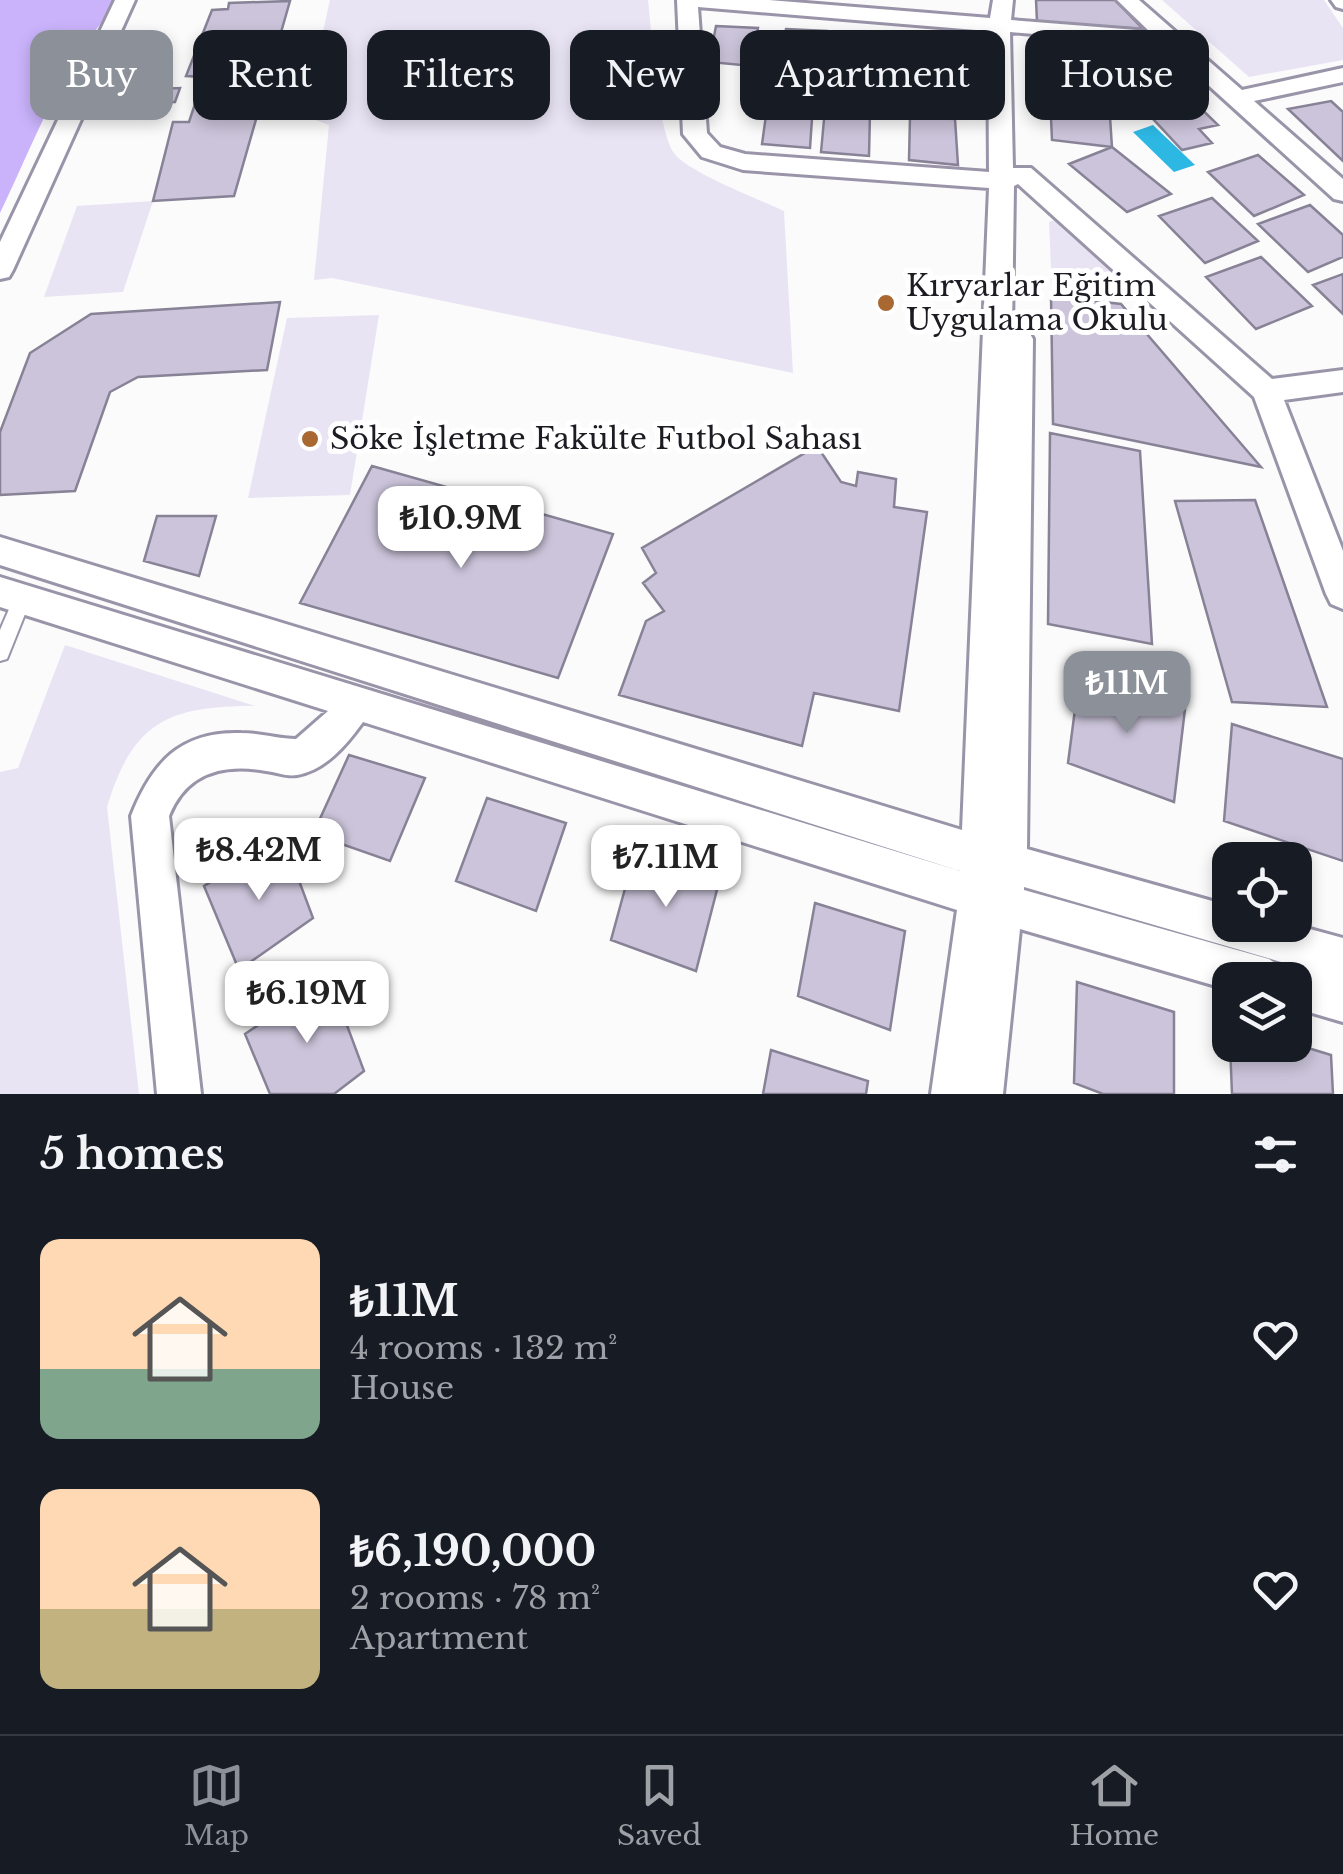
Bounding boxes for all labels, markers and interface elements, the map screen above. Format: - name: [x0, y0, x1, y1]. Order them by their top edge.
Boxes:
- chip: Buy: [30, 30, 173, 120]
- chip: Rent: [193, 30, 347, 120]
- chip: Filters: [367, 30, 550, 120]
- chip: New: [570, 30, 720, 120]
- chip: Apartment: [740, 30, 1005, 120]
- chip: House: [1025, 30, 1209, 120]
- place label: Kıryarlar Eğitim Uygulama Okulu: [906, 267, 1168, 338]
- marker: Kıryarlar Eğitim Uygulama Okulu: [875, 292, 897, 314]
- place label: Söke İşletme Fakülte Futbol Sahası: [330, 420, 862, 457]
- marker: Söke İşletme Fakülte Futbol Sahası: [299, 428, 321, 450]
- pin: ₺10.9M: [380, 486, 542, 571]
- text: ₺10.9M: [400, 498, 522, 538]
- pin: ₺11M: [1068, 651, 1186, 736]
- text: ₺11M: [1086, 663, 1168, 703]
- pin: ₺8.42M: [178, 818, 340, 903]
- pin: ₺7.11M: [585, 825, 747, 910]
- text: ₺8.42M: [196, 830, 322, 870]
- text: ₺7.11M: [613, 837, 719, 877]
- map controls: [1212, 842, 1312, 1062]
- button: locate: [1212, 842, 1312, 942]
- pin: ₺6.19M: [226, 961, 388, 1046]
- button: layers: [1212, 962, 1312, 1062]
- text: ₺6.19M: [247, 973, 367, 1013]
- icon: filters: [1248, 1127, 1303, 1182]
- text: 5 homes: [40, 1128, 224, 1180]
- text: ₺11M: [350, 1275, 459, 1327]
- icon: home: [120, 1279, 240, 1399]
- icon: heart: [1248, 1312, 1303, 1367]
- text: 4 rooms · 132 m²: [350, 1328, 617, 1368]
- text: House: [350, 1368, 454, 1408]
- text: ₺6,190,000: [350, 1525, 596, 1577]
- icon: home: [120, 1529, 240, 1649]
- icon: heart: [1248, 1562, 1303, 1617]
- text: 2 rooms · 78 m²: [350, 1578, 600, 1618]
- text: Apartment: [350, 1618, 528, 1658]
- tab: Map: [184, 1758, 249, 1853]
- tab: Saved: [617, 1758, 701, 1853]
- tab: Home: [1069, 1758, 1159, 1853]

